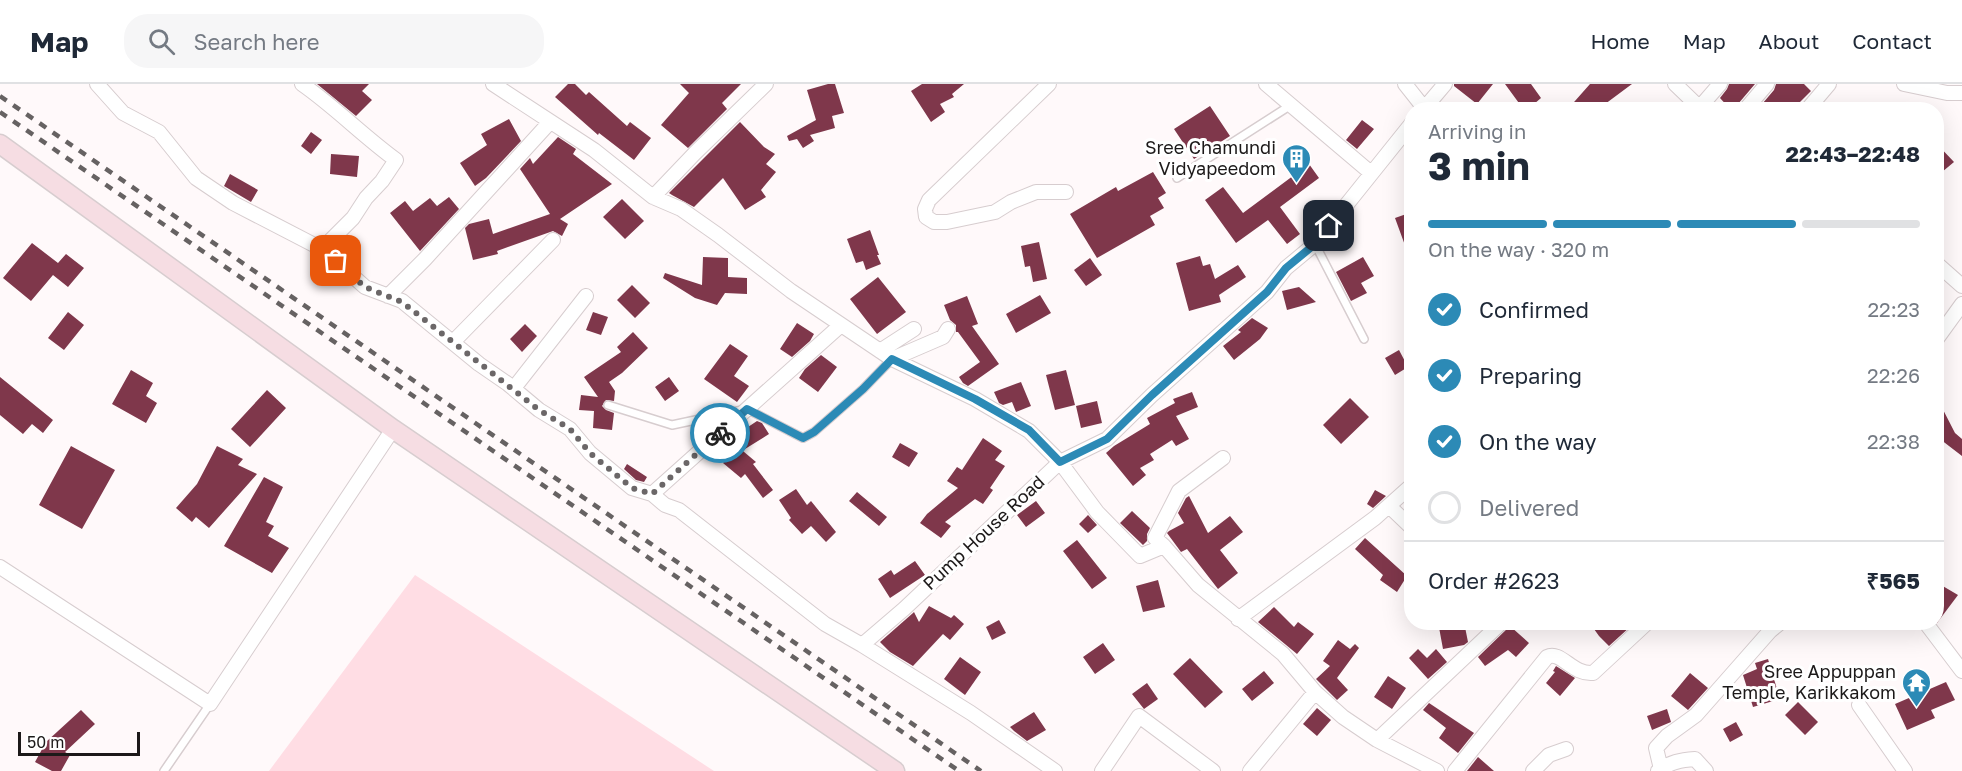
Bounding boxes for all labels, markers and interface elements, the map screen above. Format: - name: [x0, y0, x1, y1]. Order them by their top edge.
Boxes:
- search box: [124, 14, 544, 68]
- text: Map: [30, 25, 88, 58]
- icon: search: [145, 25, 178, 58]
- text: Search here: [193, 28, 319, 55]
- text: Home: [1590, 28, 1650, 54]
- text: Map: [1683, 28, 1726, 54]
- text: About: [1759, 28, 1819, 54]
- text: Contact: [1852, 28, 1932, 54]
- text: Arriving in: [1428, 119, 1526, 143]
- place label: Sree Chamundi Vidyapeedom: [1145, 136, 1276, 179]
- text: 22:43–22:48: [1786, 140, 1920, 167]
- building icon: Sree Chamundi Vidyapeedom: [1281, 142, 1313, 184]
- text: 3 min: [1428, 142, 1530, 189]
- pin: [1303, 200, 1354, 251]
- icon: home: [1312, 209, 1345, 242]
- pin: [310, 235, 361, 286]
- text: On the way · 320 m: [1428, 237, 1609, 261]
- icon: bag: [319, 244, 352, 277]
- icon: check: [1428, 293, 1461, 326]
- text: Confirmed: [1479, 296, 1589, 323]
- text: 22:23: [1868, 297, 1920, 321]
- icon: check: [1428, 359, 1461, 392]
- text: Preparing: [1479, 362, 1582, 389]
- text: 22:26: [1867, 363, 1920, 387]
- courier: [690, 403, 750, 463]
- icon: bike: [704, 417, 737, 450]
- icon: check: [1428, 425, 1461, 458]
- text: On the way: [1479, 428, 1597, 455]
- text: 22:38: [1867, 429, 1920, 453]
- street label: Pump House Road: [918, 470, 1049, 594]
- text: Delivered: [1479, 494, 1579, 521]
- text: Order #2623: [1428, 567, 1560, 594]
- text: ₹565: [1867, 567, 1920, 594]
- place label: Sree Appuppan Temple, Karikkakom: [1722, 660, 1896, 703]
- temple icon: Sree Appuppan Temple, Karikkakom: [1901, 666, 1933, 708]
- scale bar: [18, 729, 140, 756]
- text: 50 m: [27, 732, 64, 752]

